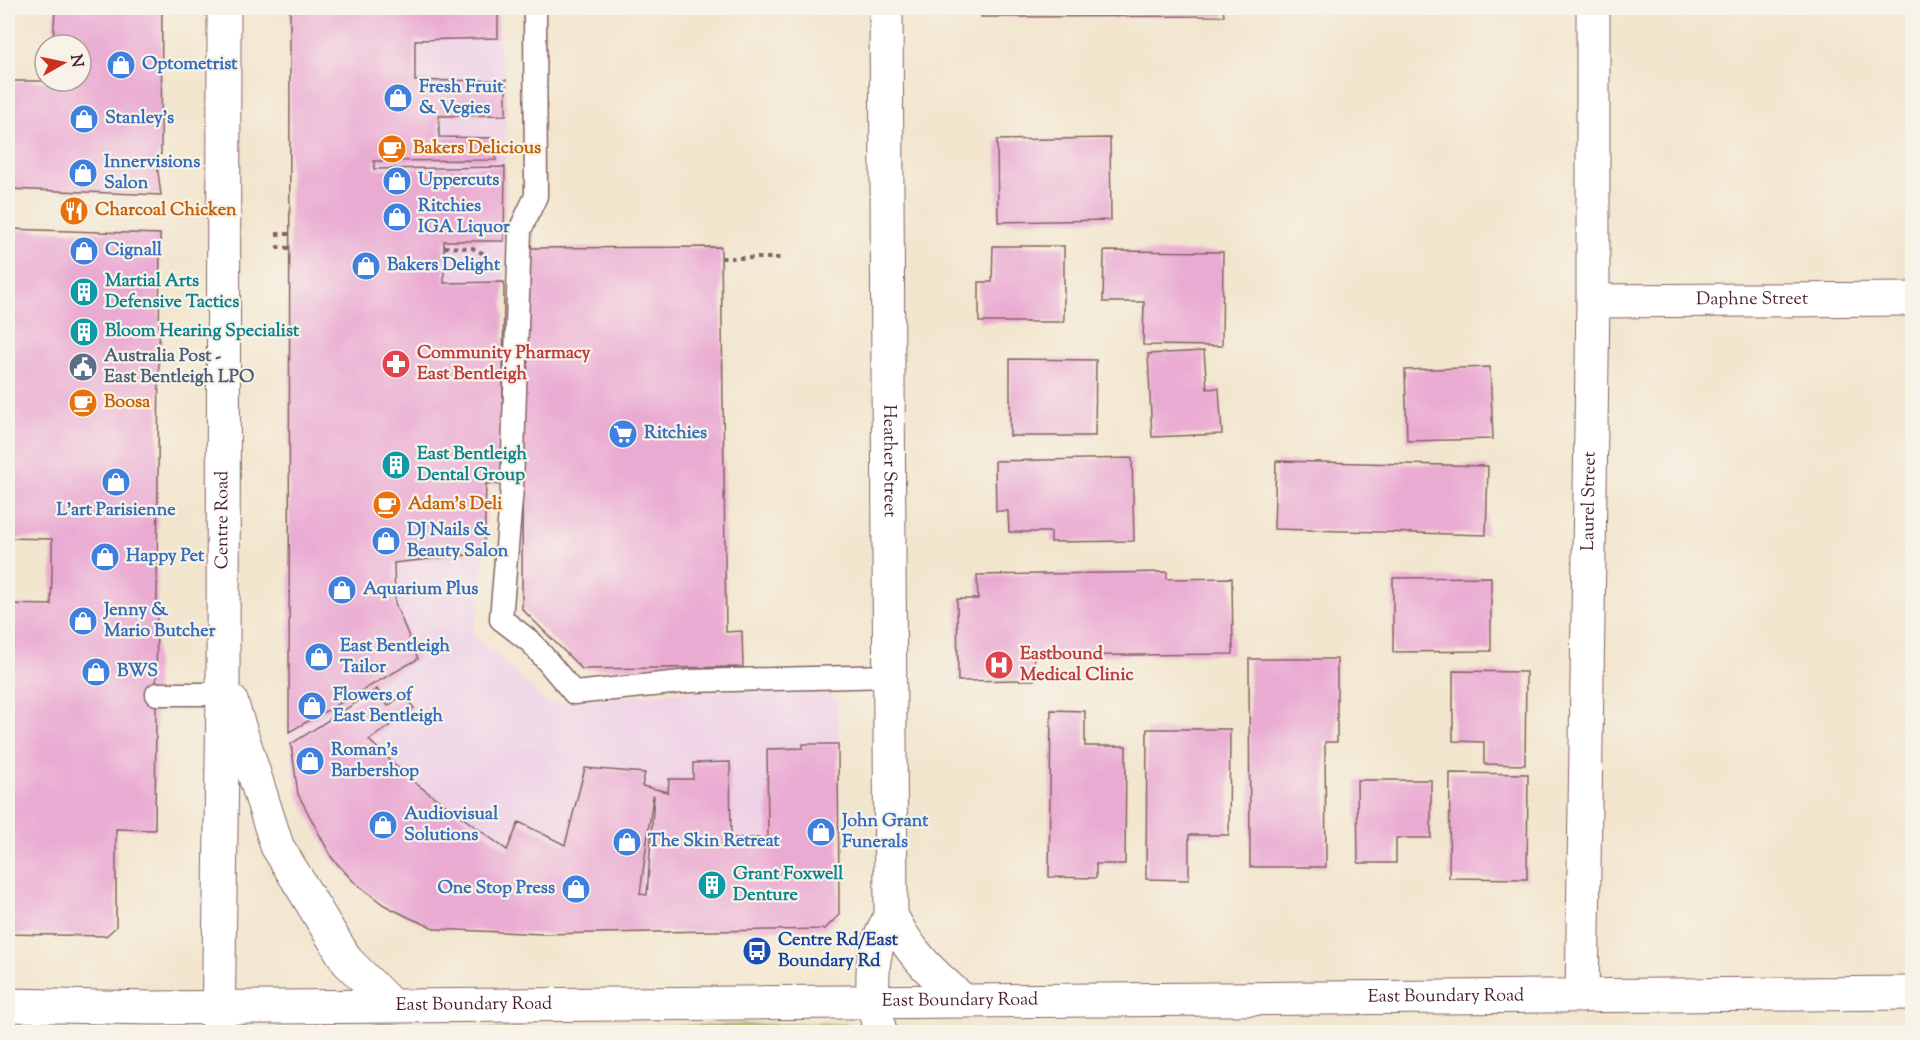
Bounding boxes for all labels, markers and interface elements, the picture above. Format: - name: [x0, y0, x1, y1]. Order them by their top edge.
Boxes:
- north arrow: [33, 33, 93, 93]
- shop icon: Optometrist: [105, 49, 137, 81]
- place label: Optometrist: [142, 52, 238, 78]
- text: N: [63, 53, 88, 69]
- place label: Fresh Fruit & Vegies: [419, 75, 504, 122]
- shop icon: Fresh Fruit & Vegies: [382, 82, 414, 114]
- shop icon: Stanley’s: [68, 103, 100, 135]
- place label: Stanley’s: [105, 106, 174, 132]
- cafe icon: Bakers Delicious: [376, 133, 408, 165]
- place label: Bakers Delicious: [413, 136, 541, 162]
- place label: Innervisions Salon: [104, 150, 200, 197]
- shop icon: Innervisions Salon: [67, 157, 99, 189]
- shop icon: Uppercuts: [381, 165, 413, 197]
- place label: Uppercuts: [418, 168, 499, 194]
- place label: Ritchies IGA Liquor: [418, 194, 510, 241]
- restaurant icon: Charcoal Chicken: [58, 195, 90, 227]
- place label: Charcoal Chicken: [95, 198, 237, 224]
- shop icon: Ritchies IGA Liquor: [381, 201, 413, 233]
- shop icon: Cignall: [68, 235, 100, 267]
- place label: Cignall: [105, 238, 163, 264]
- shop icon: Bakers Delight: [350, 250, 382, 282]
- place label: Bakers Delight: [387, 253, 501, 279]
- place label: Martial Arts Defensive Tactics: [105, 269, 239, 316]
- building icon: Martial Arts Defensive Tactics: [68, 276, 100, 308]
- street label: Daphne Street: [1696, 287, 1808, 313]
- building icon: Bloom Hearing Specialist: [68, 316, 100, 348]
- place label: Bloom Hearing Specialist: [105, 319, 300, 345]
- place label: Community Pharmacy East Bentleigh: [417, 341, 590, 388]
- place label: Australia Post - East Bentleigh LPO: [104, 344, 254, 391]
- pharmacy icon: Community Pharmacy East Bentleigh: [380, 348, 412, 380]
- public building icon: Australia Post - East Bentleigh LPO: [67, 351, 99, 383]
- cafe icon: Boosa: [67, 387, 99, 419]
- place label: Boosa: [104, 390, 151, 416]
- street label: Heather Street: [875, 405, 902, 517]
- supermarket icon: Ritchies: [607, 418, 639, 450]
- place label: Ritchies: [644, 421, 707, 447]
- place label: East Bentleigh Dental Group: [417, 442, 528, 489]
- building icon: East Bentleigh Dental Group: [380, 449, 412, 481]
- street label: Laurel Street: [1576, 451, 1604, 551]
- shop icon: L’art Parisienne: [100, 466, 132, 498]
- street label: Centre Road: [210, 471, 236, 569]
- cafe icon: Adam’s Deli: [371, 489, 403, 521]
- place label: Adam’s Deli: [408, 492, 503, 518]
- place label: L’art Parisienne: [56, 498, 176, 524]
- place label: DJ Nails & Beauty Salon: [407, 518, 509, 565]
- shop icon: DJ Nails & Beauty Salon: [370, 525, 402, 557]
- shop icon: Happy Pet: [89, 541, 121, 573]
- place label: Happy Pet: [126, 544, 205, 570]
- shop icon: Aquarium Plus: [326, 574, 358, 606]
- place label: Aquarium Plus: [363, 577, 478, 603]
- place label: Jenny & Mario Butcher: [102, 598, 216, 645]
- shop icon: Jenny & Mario Butcher: [67, 605, 99, 637]
- place label: East Bentleigh Tailor: [340, 634, 451, 681]
- shop icon: East Bentleigh Tailor: [303, 641, 335, 673]
- place label: Eastbound Medical Clinic: [1020, 642, 1134, 689]
- hospital icon: Eastbound Medical Clinic: [983, 649, 1015, 681]
- shop icon: BWS: [80, 656, 112, 688]
- place label: BWS: [117, 659, 158, 685]
- place label: Flowers of East Bentleigh: [333, 683, 444, 730]
- shop icon: Flowers of East Bentleigh: [296, 690, 328, 722]
- place label: Roman’s Barbershop: [331, 738, 419, 785]
- shop icon: Roman’s Barbershop: [294, 745, 326, 777]
- place label: Audiovisual Solutions: [404, 802, 499, 849]
- shop icon: Audiovisual Solutions: [367, 809, 399, 841]
- place label: John Grant Funerals: [840, 809, 929, 856]
- shop icon: John Grant Funerals: [805, 816, 837, 848]
- shop icon: The Skin Retreat: [611, 826, 643, 858]
- place label: The Skin Retreat: [648, 829, 781, 855]
- place label: Grant Foxwell Denture: [733, 862, 844, 909]
- building icon: Grant Foxwell Denture: [696, 869, 728, 901]
- shop icon: One Stop Press: [560, 873, 592, 905]
- place label: One Stop Press: [437, 876, 555, 902]
- place label: Centre Rd/East Boundary Rd: [778, 928, 899, 975]
- bus stop icon: Centre Rd/East Boundary Rd: [741, 935, 773, 967]
- street label: East Boundary Road: [1368, 983, 1524, 1011]
- street label: East Boundary Road: [882, 987, 1038, 1015]
- street label: East Boundary Road: [396, 992, 552, 1019]

